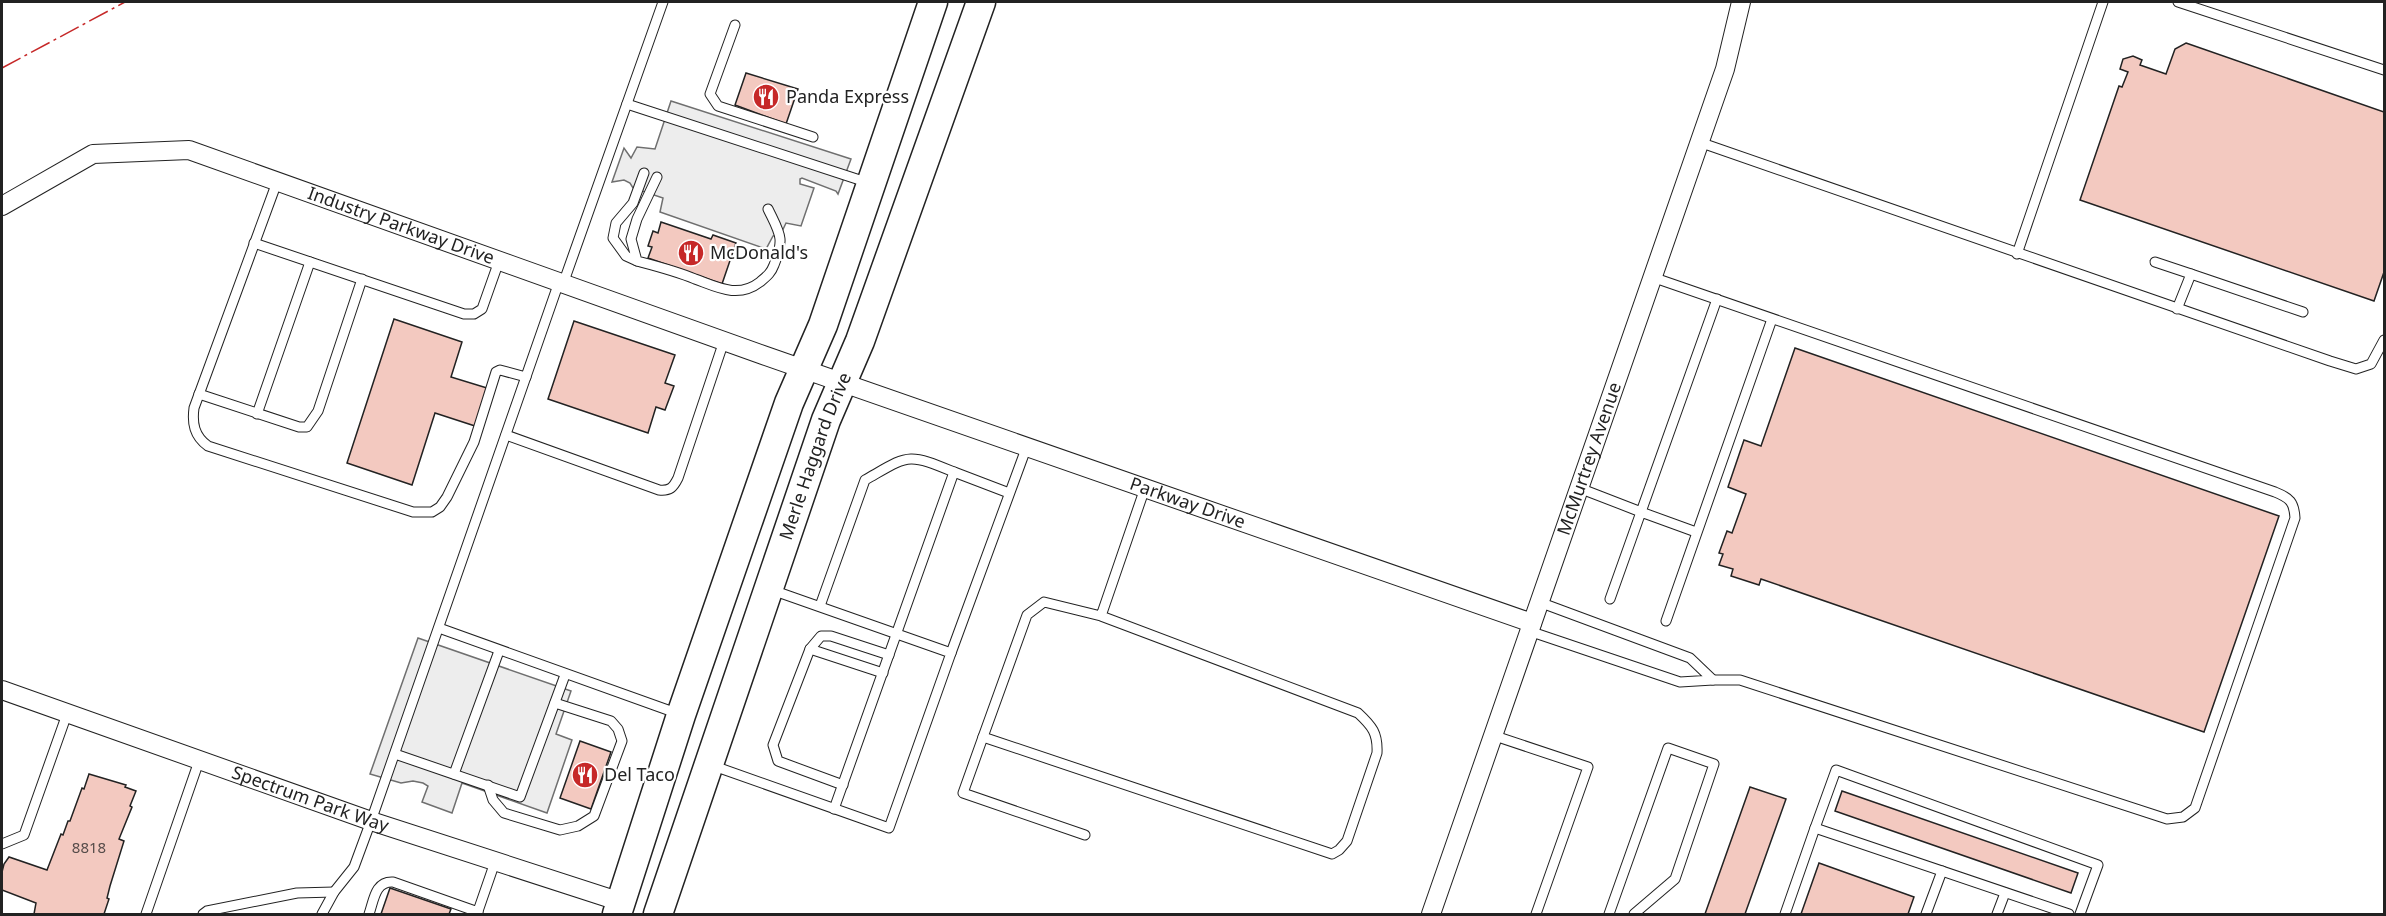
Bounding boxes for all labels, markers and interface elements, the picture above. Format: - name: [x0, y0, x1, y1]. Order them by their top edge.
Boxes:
- restaurant icon: Panda Express: [751, 82, 781, 112]
- place label: Panda Express: [786, 84, 909, 108]
- street label: Industry Parkway Drive: [305, 180, 498, 269]
- restaurant icon: McDonald's: [676, 238, 706, 268]
- place label: McDonald's: [710, 240, 808, 264]
- street label: Merle Haggard Drive: [773, 368, 856, 543]
- street label: McMurtrey Avenue: [1551, 379, 1626, 538]
- street label: Parkway Drive: [1127, 471, 1249, 533]
- street label: Spectrum Park Way: [229, 760, 393, 837]
- restaurant icon: Del Taco: [570, 760, 600, 790]
- place label: Del Taco: [604, 762, 675, 786]
- house number: 8818: [72, 837, 106, 857]

